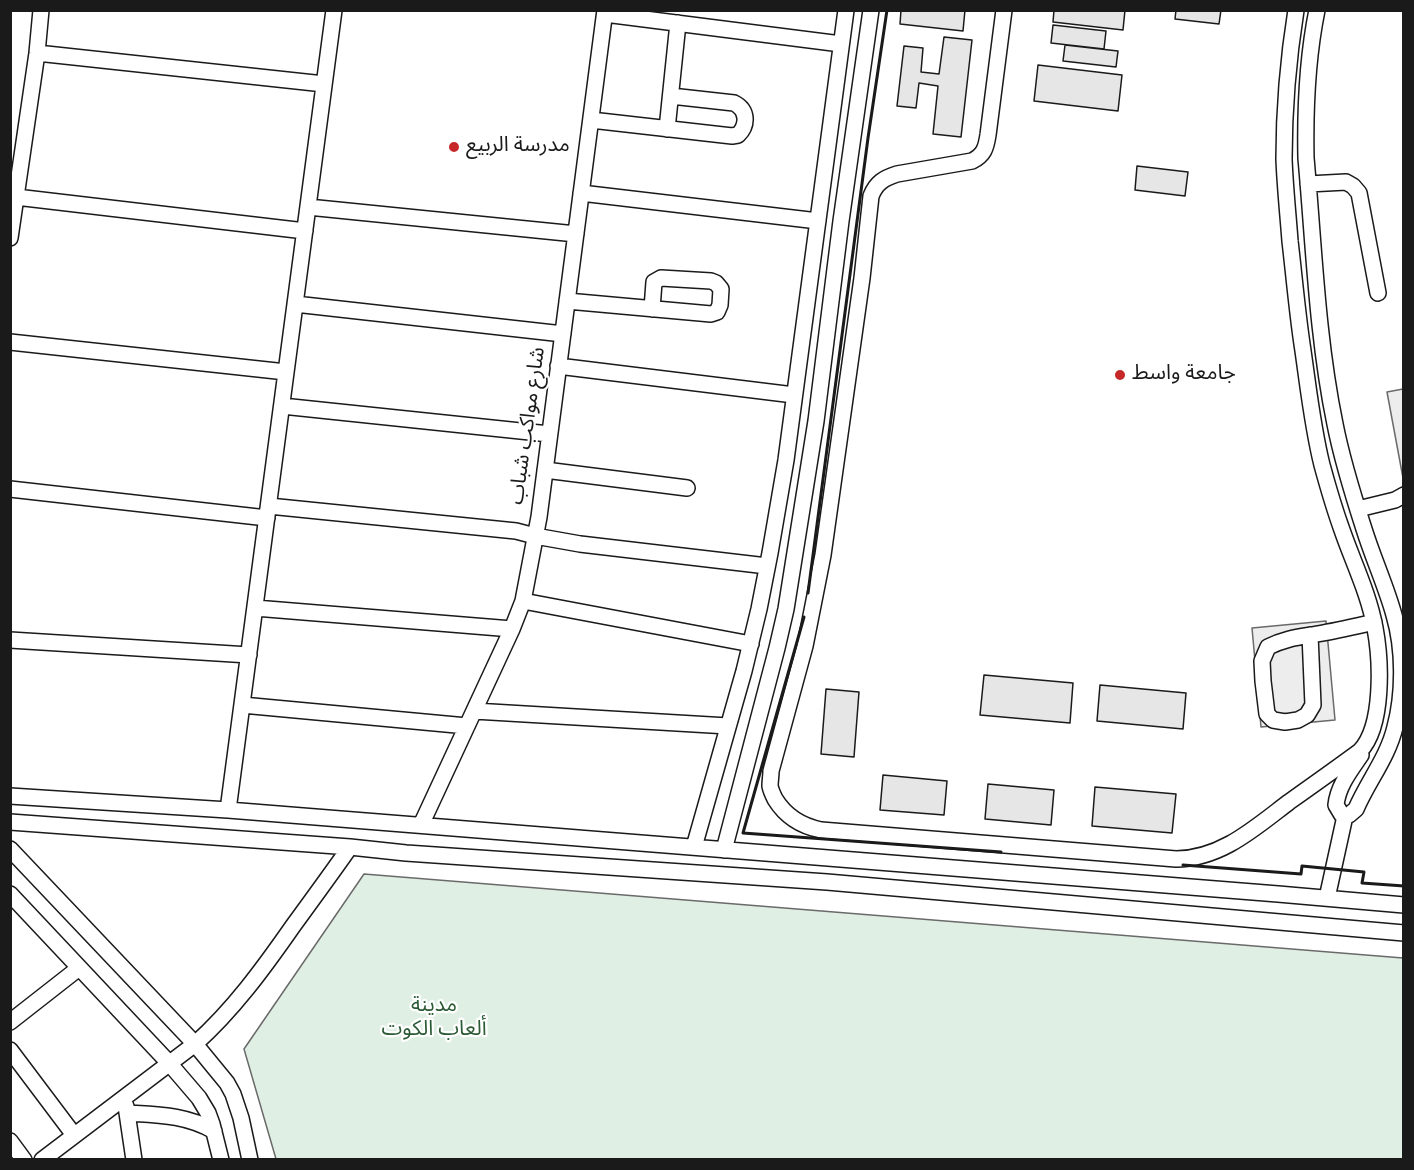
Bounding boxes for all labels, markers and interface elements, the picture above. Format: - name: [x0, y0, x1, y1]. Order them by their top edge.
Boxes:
- place label: مدرسة الربيع: [466, 134, 570, 160]
- marker: مدرسة الربيع: [447, 140, 461, 154]
- street label: شارع مواكب شباب: [505, 346, 553, 506]
- place label: جامعة واسط: [1132, 362, 1236, 388]
- marker: جامعة واسط: [1113, 368, 1127, 382]
- park label: مدينة ألعاب الكوت: [381, 994, 487, 1044]

